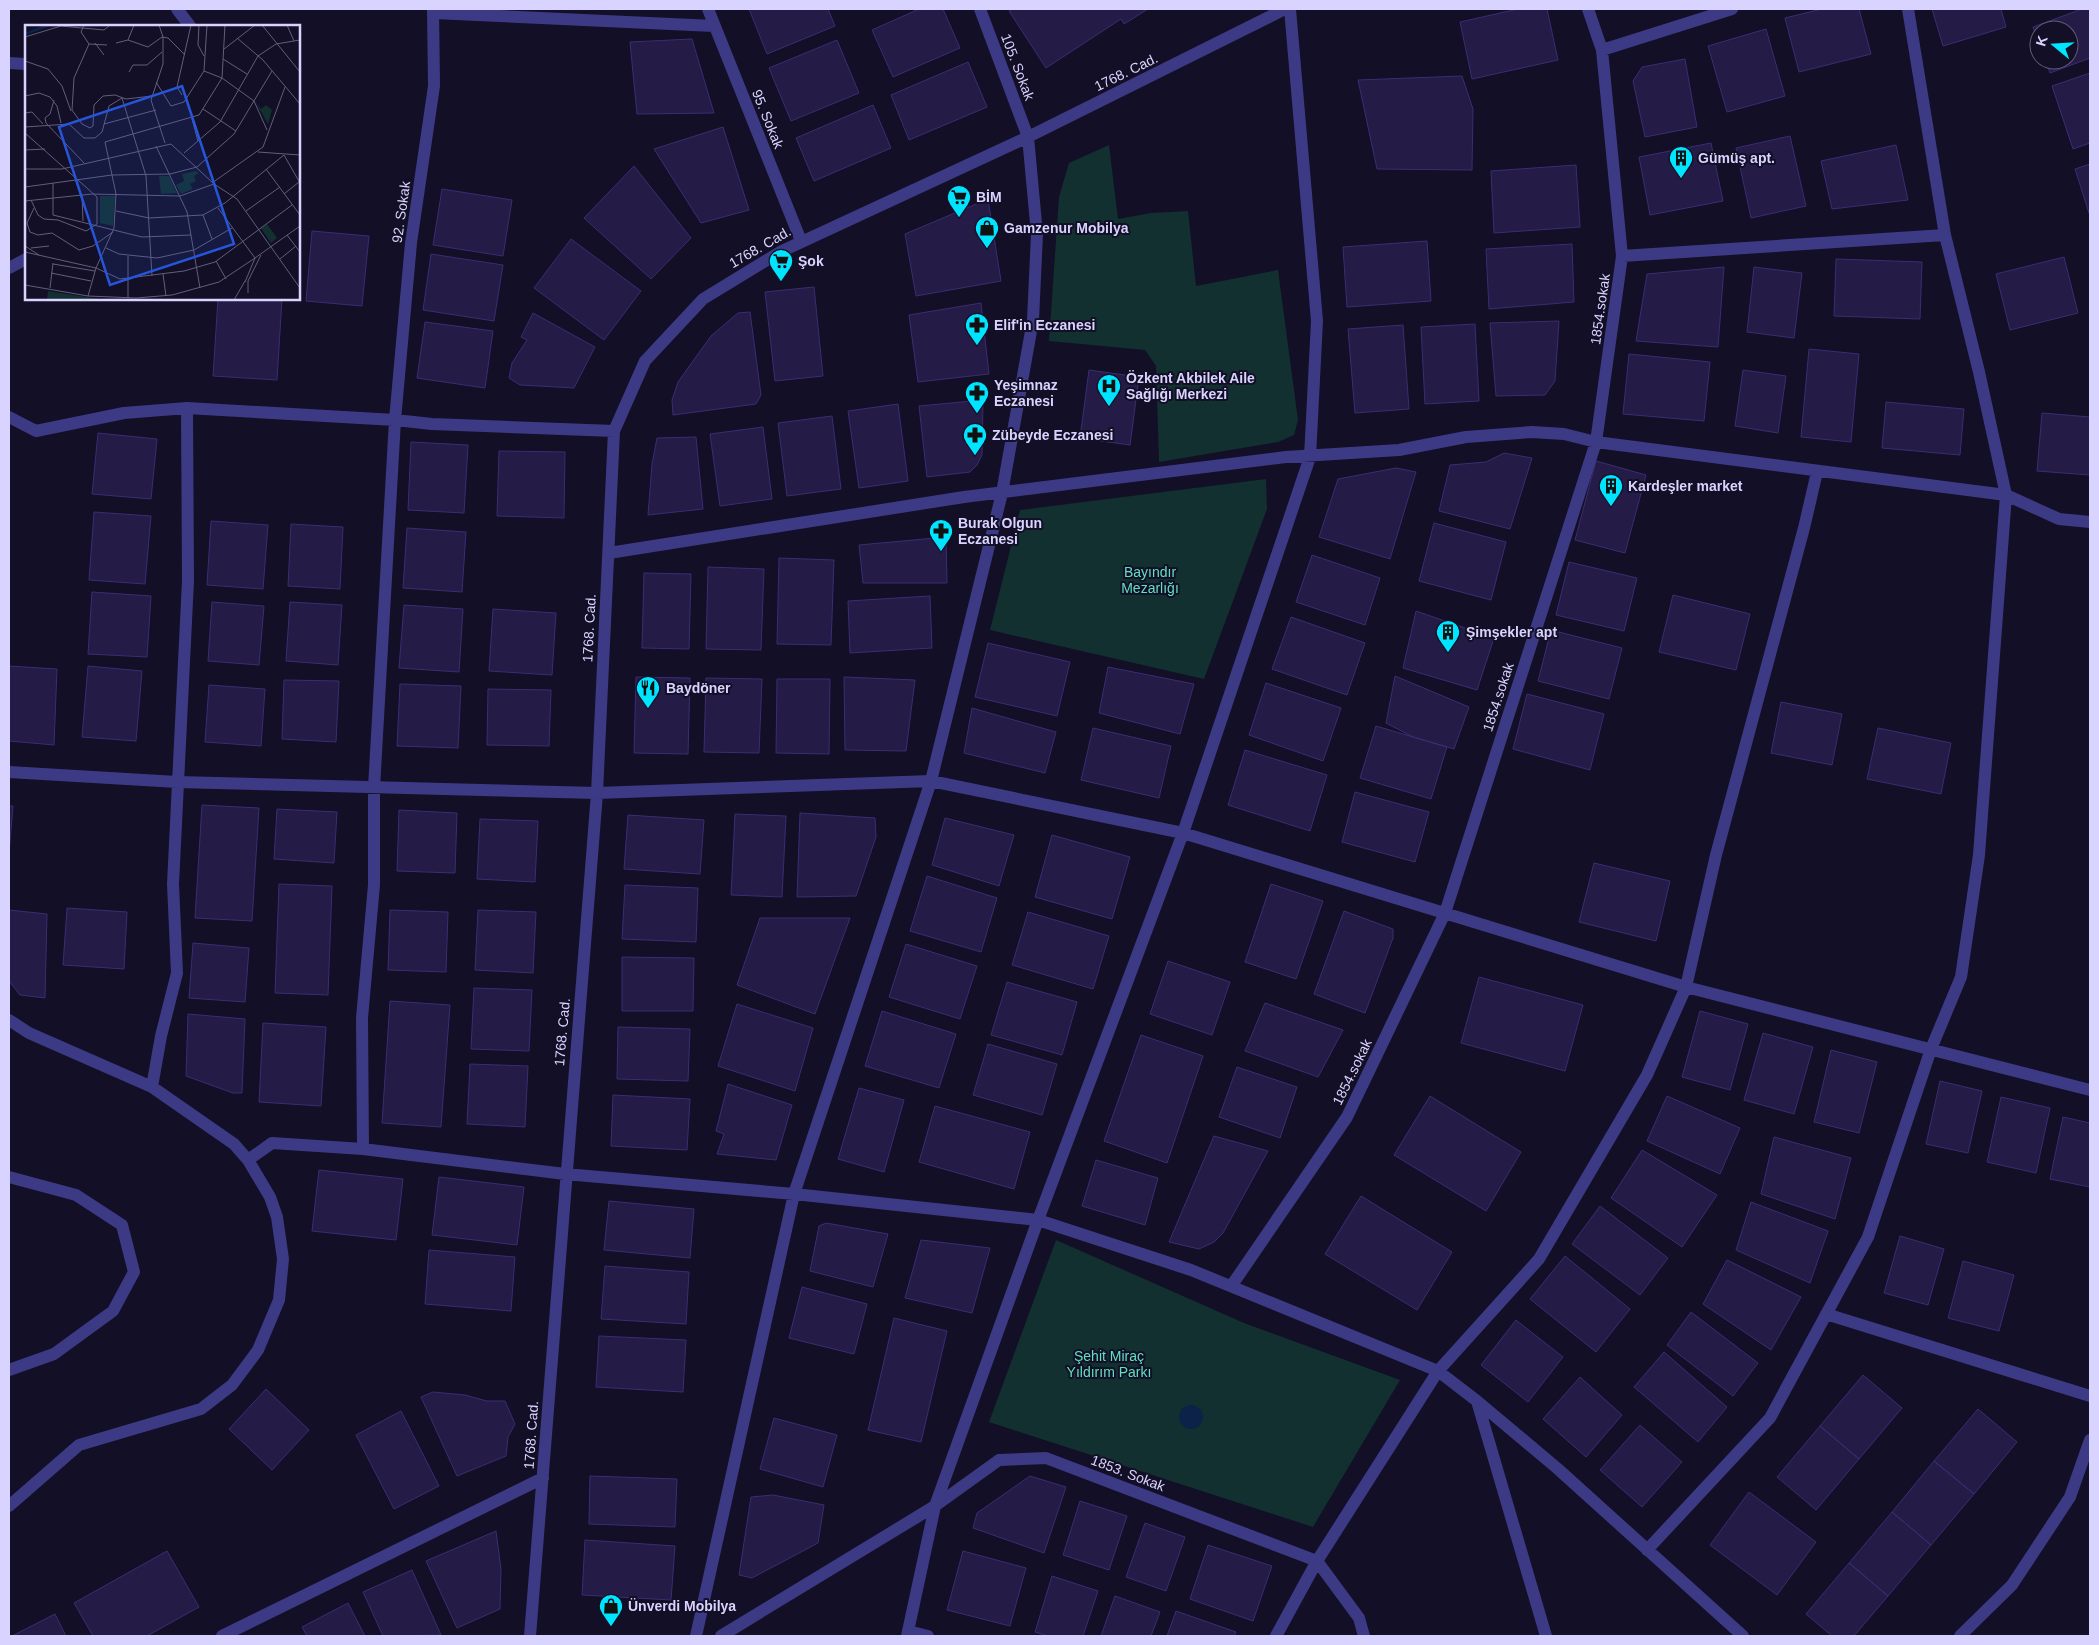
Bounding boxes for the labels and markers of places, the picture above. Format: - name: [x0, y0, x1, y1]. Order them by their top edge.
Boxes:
- building icon: Gümüş apt.: [1668, 145, 1694, 179]
- place label: Gümüş apt.: [1698, 150, 1775, 166]
- supermarket icon: BİM: [946, 184, 972, 218]
- place label: BİM: [976, 189, 1002, 205]
- shop icon: Gamzenur Mobilya: [974, 215, 1000, 249]
- place label: Gamzenur Mobilya: [1004, 220, 1129, 236]
- supermarket icon: Şok: [768, 248, 794, 282]
- place label: Şok: [798, 253, 824, 269]
- pharmacy icon: Elif'in Eczanesi: [964, 312, 990, 346]
- place label: Elif'in Eczanesi: [994, 317, 1095, 333]
- place label: Özkent Akbilek Aile Sağlığı Merkezi: [1126, 370, 1255, 402]
- hospital icon: Özkent Akbilek Aile Sağlığı Merkezi: [1096, 373, 1122, 407]
- place label: Yeşimnaz Eczanesi: [994, 377, 1058, 409]
- pharmacy icon: Yeşimnaz Eczanesi: [964, 380, 990, 414]
- pharmacy icon: Zübeyde Eczanesi: [962, 422, 988, 456]
- place label: Zübeyde Eczanesi: [992, 427, 1113, 443]
- building icon: Kardeşler market: [1598, 473, 1624, 507]
- place label: Kardeşler market: [1628, 478, 1743, 494]
- place label: Burak Olgun Eczanesi: [958, 515, 1042, 547]
- pharmacy icon: Burak Olgun Eczanesi: [928, 518, 954, 552]
- building icon: Şimşekler apt: [1435, 619, 1461, 653]
- place label: Şimşekler apt: [1466, 624, 1557, 640]
- restaurant icon: Baydöner: [635, 675, 661, 709]
- place label: Baydöner: [666, 680, 731, 696]
- shop icon: Ünverdi Mobilya: [598, 1593, 624, 1627]
- place label: Ünverdi Mobilya: [628, 1598, 736, 1614]

